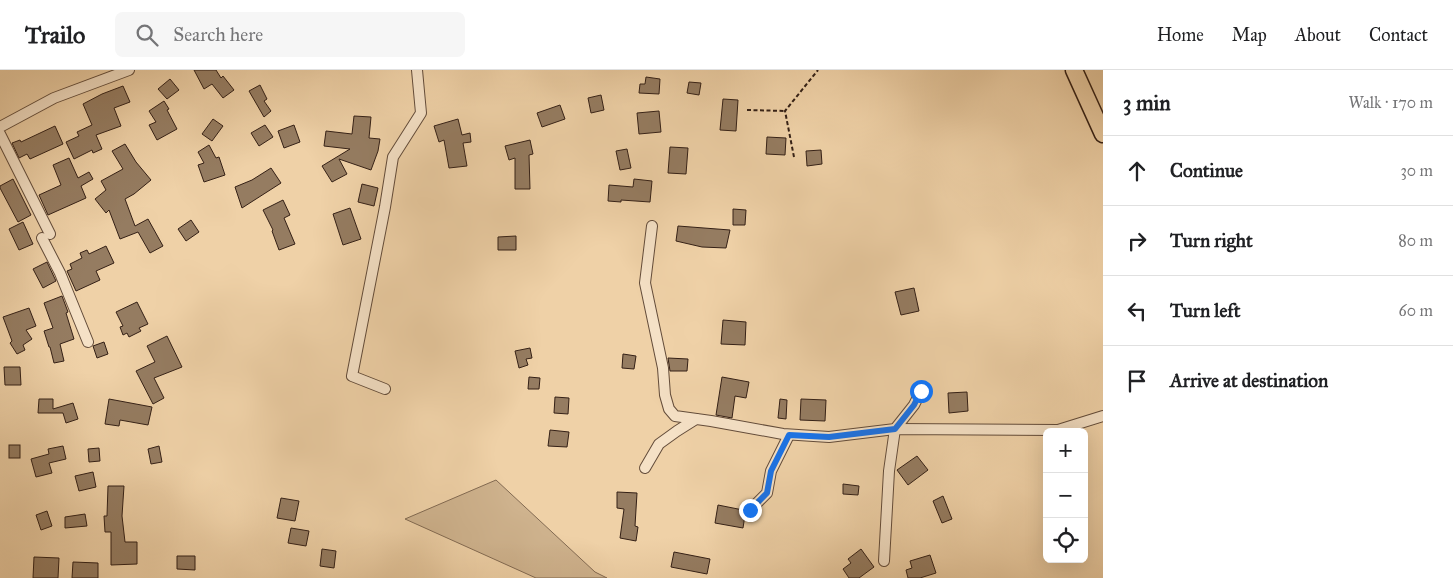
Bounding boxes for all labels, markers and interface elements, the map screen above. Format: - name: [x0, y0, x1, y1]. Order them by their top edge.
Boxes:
- search box: [115, 12, 465, 57]
- text: Trailo: [25, 20, 85, 50]
- icon: search: [133, 21, 161, 49]
- text: Search here: [173, 23, 263, 46]
- text: Home: [1157, 24, 1204, 46]
- text: Map: [1232, 24, 1267, 46]
- text: About: [1295, 24, 1341, 46]
- text: Contact: [1369, 24, 1428, 46]
- text: 3 min: [1123, 90, 1171, 116]
- text: Walk · 170 m: [1349, 93, 1433, 112]
- icon: ahead: [1123, 157, 1151, 185]
- text: Continue: [1170, 159, 1243, 182]
- text: 30 m: [1400, 161, 1433, 180]
- icon: right: [1123, 227, 1151, 255]
- text: Turn right: [1170, 229, 1253, 252]
- text: 80 m: [1398, 231, 1433, 250]
- icon: left: [1123, 297, 1151, 325]
- text: Turn left: [1170, 299, 1240, 322]
- text: 60 m: [1399, 301, 1433, 320]
- icon: arrive: [1123, 367, 1151, 395]
- text: Arrive at destination: [1170, 369, 1328, 392]
- route start: [910, 380, 933, 403]
- map controls: [1043, 428, 1088, 563]
- button: +: [1043, 428, 1088, 473]
- button: −: [1043, 473, 1088, 518]
- route end: [739, 499, 762, 522]
- button: locate: [1043, 518, 1088, 563]

